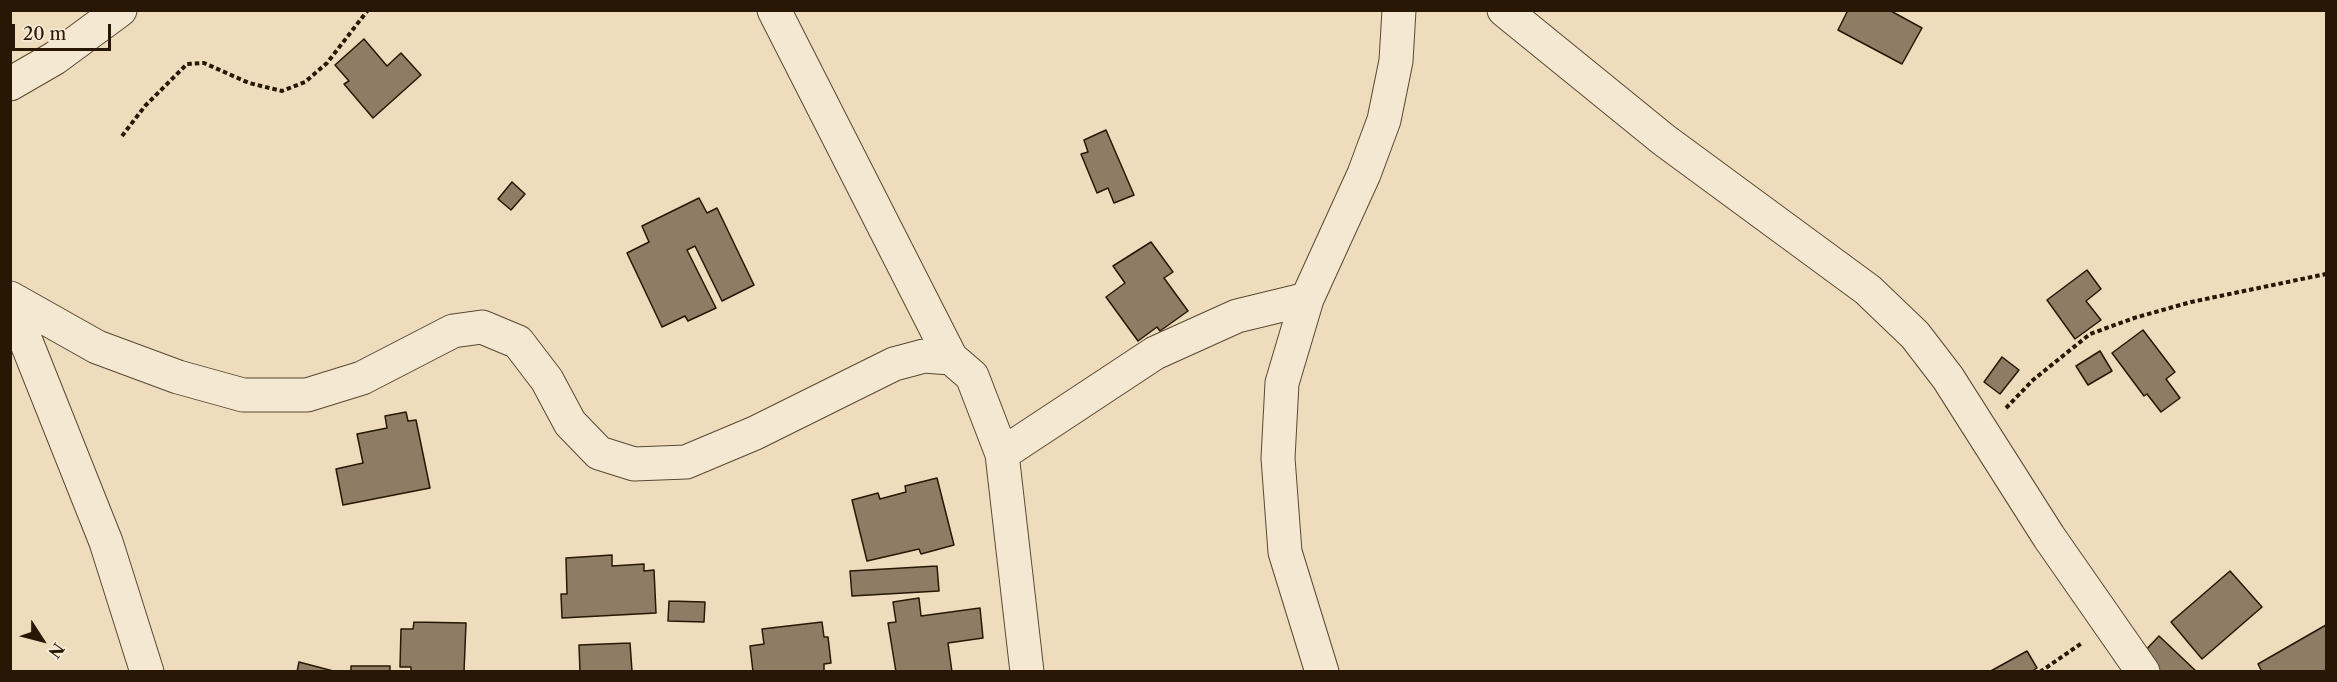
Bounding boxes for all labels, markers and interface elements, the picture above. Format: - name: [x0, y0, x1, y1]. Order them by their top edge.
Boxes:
- scale bar: [15, 12, 114, 50]
- text: 20 m: [23, 23, 66, 45]
- north arrow: [12, 610, 72, 670]
- text: N: [44, 639, 69, 662]

